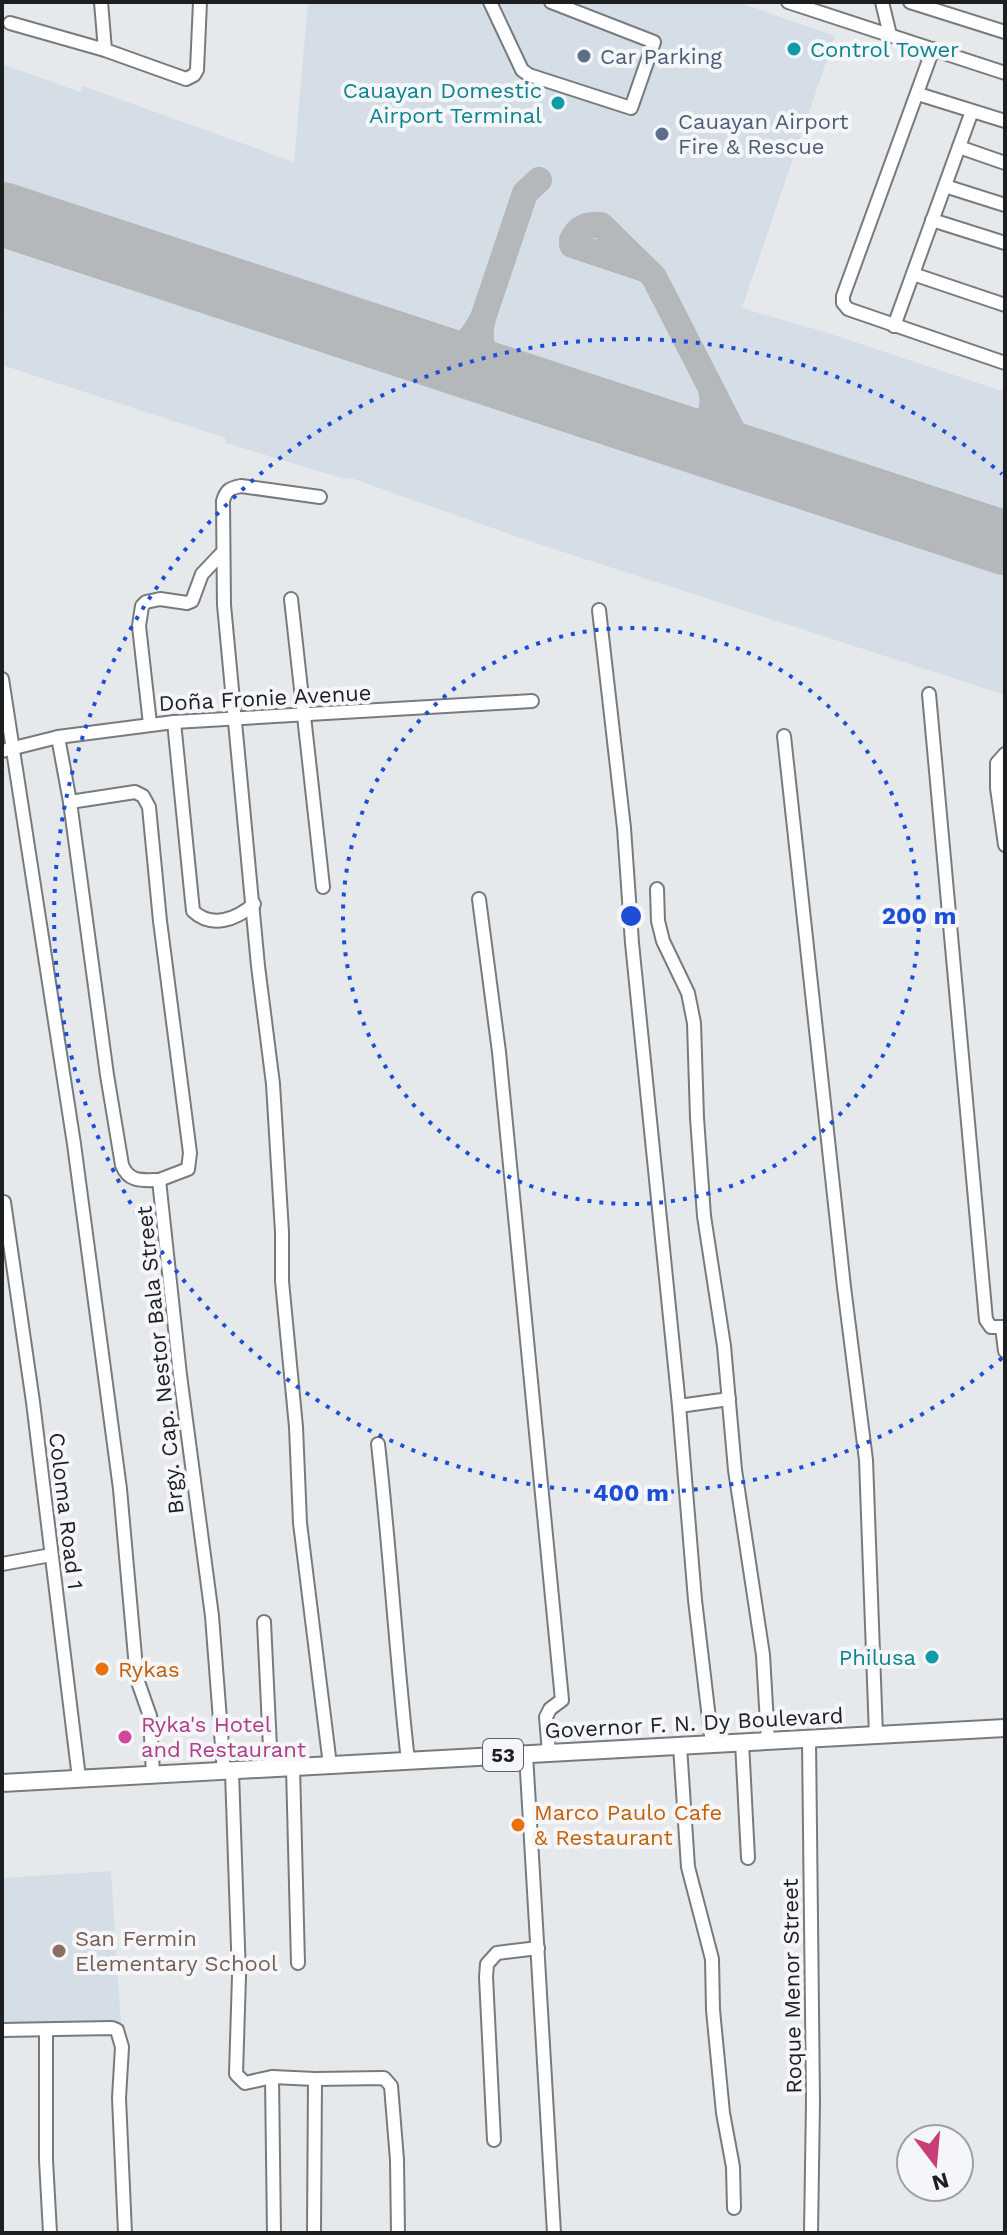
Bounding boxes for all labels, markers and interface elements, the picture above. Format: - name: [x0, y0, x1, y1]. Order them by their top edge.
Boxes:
- place label: Control Tower: [810, 37, 959, 62]
- marker: Control Tower: [785, 40, 803, 58]
- place label: Car Parking: [600, 44, 722, 69]
- marker: Car Parking: [575, 47, 593, 65]
- place label: Cauayan Domestic Airport Terminal: [343, 78, 542, 128]
- marker: Cauayan Domestic Airport Terminal: [549, 94, 567, 112]
- place label: Cauayan Airport Fire & Rescue: [678, 109, 849, 159]
- marker: Cauayan Airport Fire & Rescue: [653, 125, 671, 143]
- street label: Doña Fronie Avenue: [158, 680, 372, 716]
- centre of rings: [617, 902, 645, 930]
- text: 200 m: [882, 902, 956, 930]
- street label: Brgy. Cap. Nestor Bala Street: [131, 1205, 189, 1515]
- street label: Coloma Road 1: [44, 1431, 88, 1591]
- text: 400 m: [593, 1479, 669, 1507]
- place label: Philusa: [839, 1645, 916, 1670]
- marker: Philusa: [923, 1648, 941, 1666]
- place label: Rykas: [118, 1657, 180, 1682]
- marker: Rykas: [93, 1660, 111, 1678]
- street label: Governor F. N. Dy Boulevard: [544, 1703, 844, 1743]
- place label: Ryka's Hotel and Restaurant: [141, 1712, 306, 1762]
- marker: Ryka's Hotel and Restaurant: [116, 1728, 134, 1746]
- road number: 53: [483, 1739, 523, 1771]
- place label: Marco Paulo Cafe & Restaurant: [534, 1800, 722, 1850]
- marker: Marco Paulo Cafe & Restaurant: [509, 1816, 527, 1834]
- street label: Roque Menor Street: [778, 1878, 806, 2094]
- place label: San Fermin Elementary School: [75, 1926, 278, 1976]
- marker: San Fermin Elementary School: [50, 1942, 68, 1960]
- north arrow: [895, 2123, 975, 2203]
- text: N: [929, 2167, 952, 2196]

